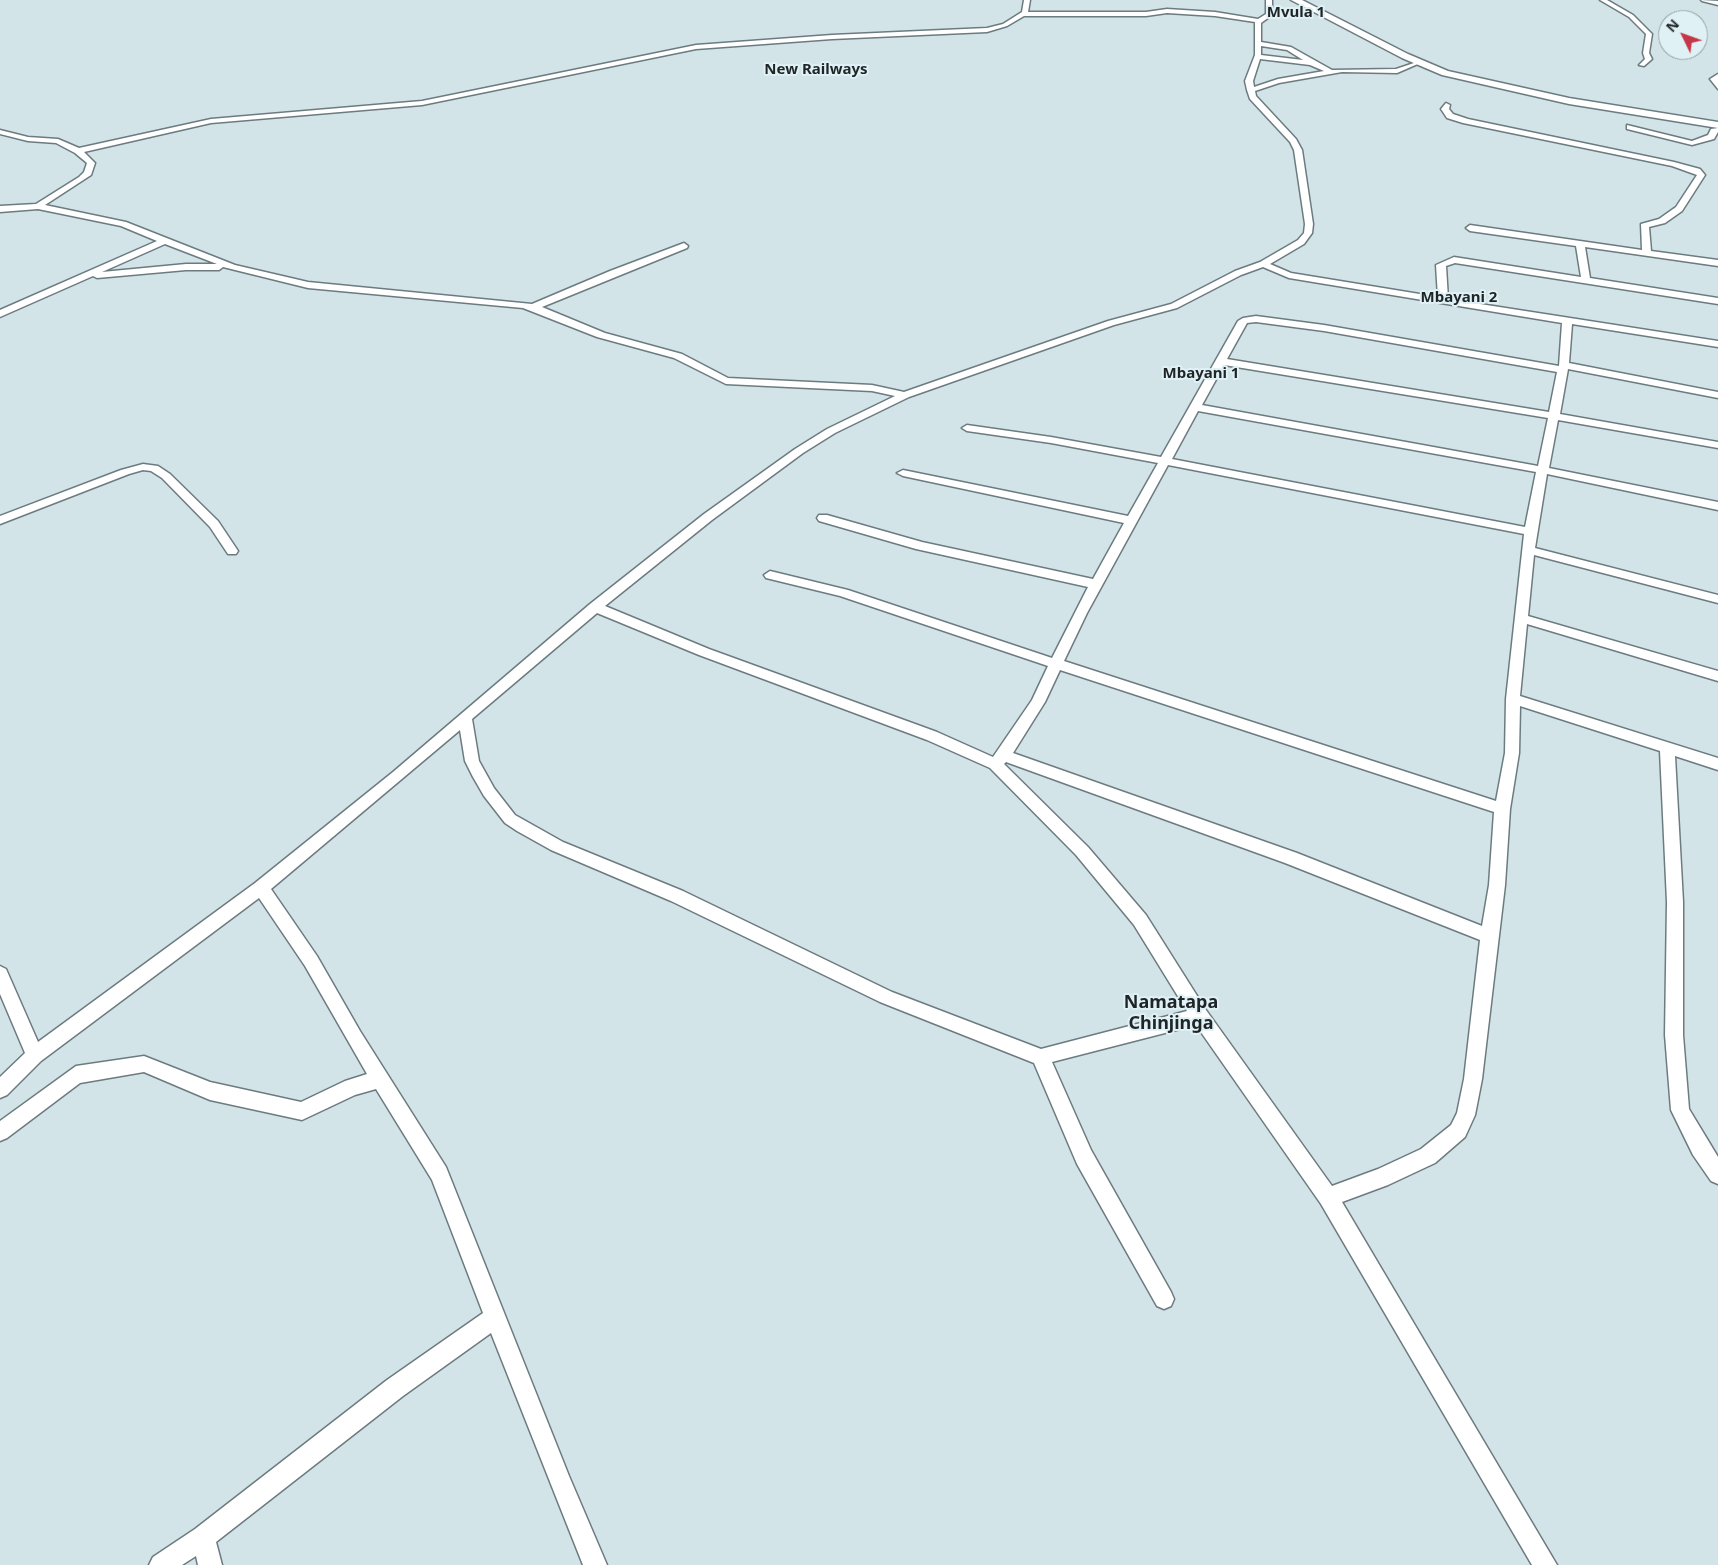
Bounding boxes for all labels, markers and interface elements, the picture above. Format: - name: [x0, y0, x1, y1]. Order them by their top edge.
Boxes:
- district label: Mvula 1: [1267, 4, 1325, 22]
- north arrow: [1658, 10, 1708, 60]
- text: N: [1661, 15, 1683, 36]
- district label: New Railways: [764, 61, 868, 79]
- district label: Mbayani 2: [1421, 289, 1497, 307]
- district label: Mbayani 1: [1163, 365, 1239, 383]
- district label: Namatapa Chinjinga: [1124, 992, 1218, 1034]

